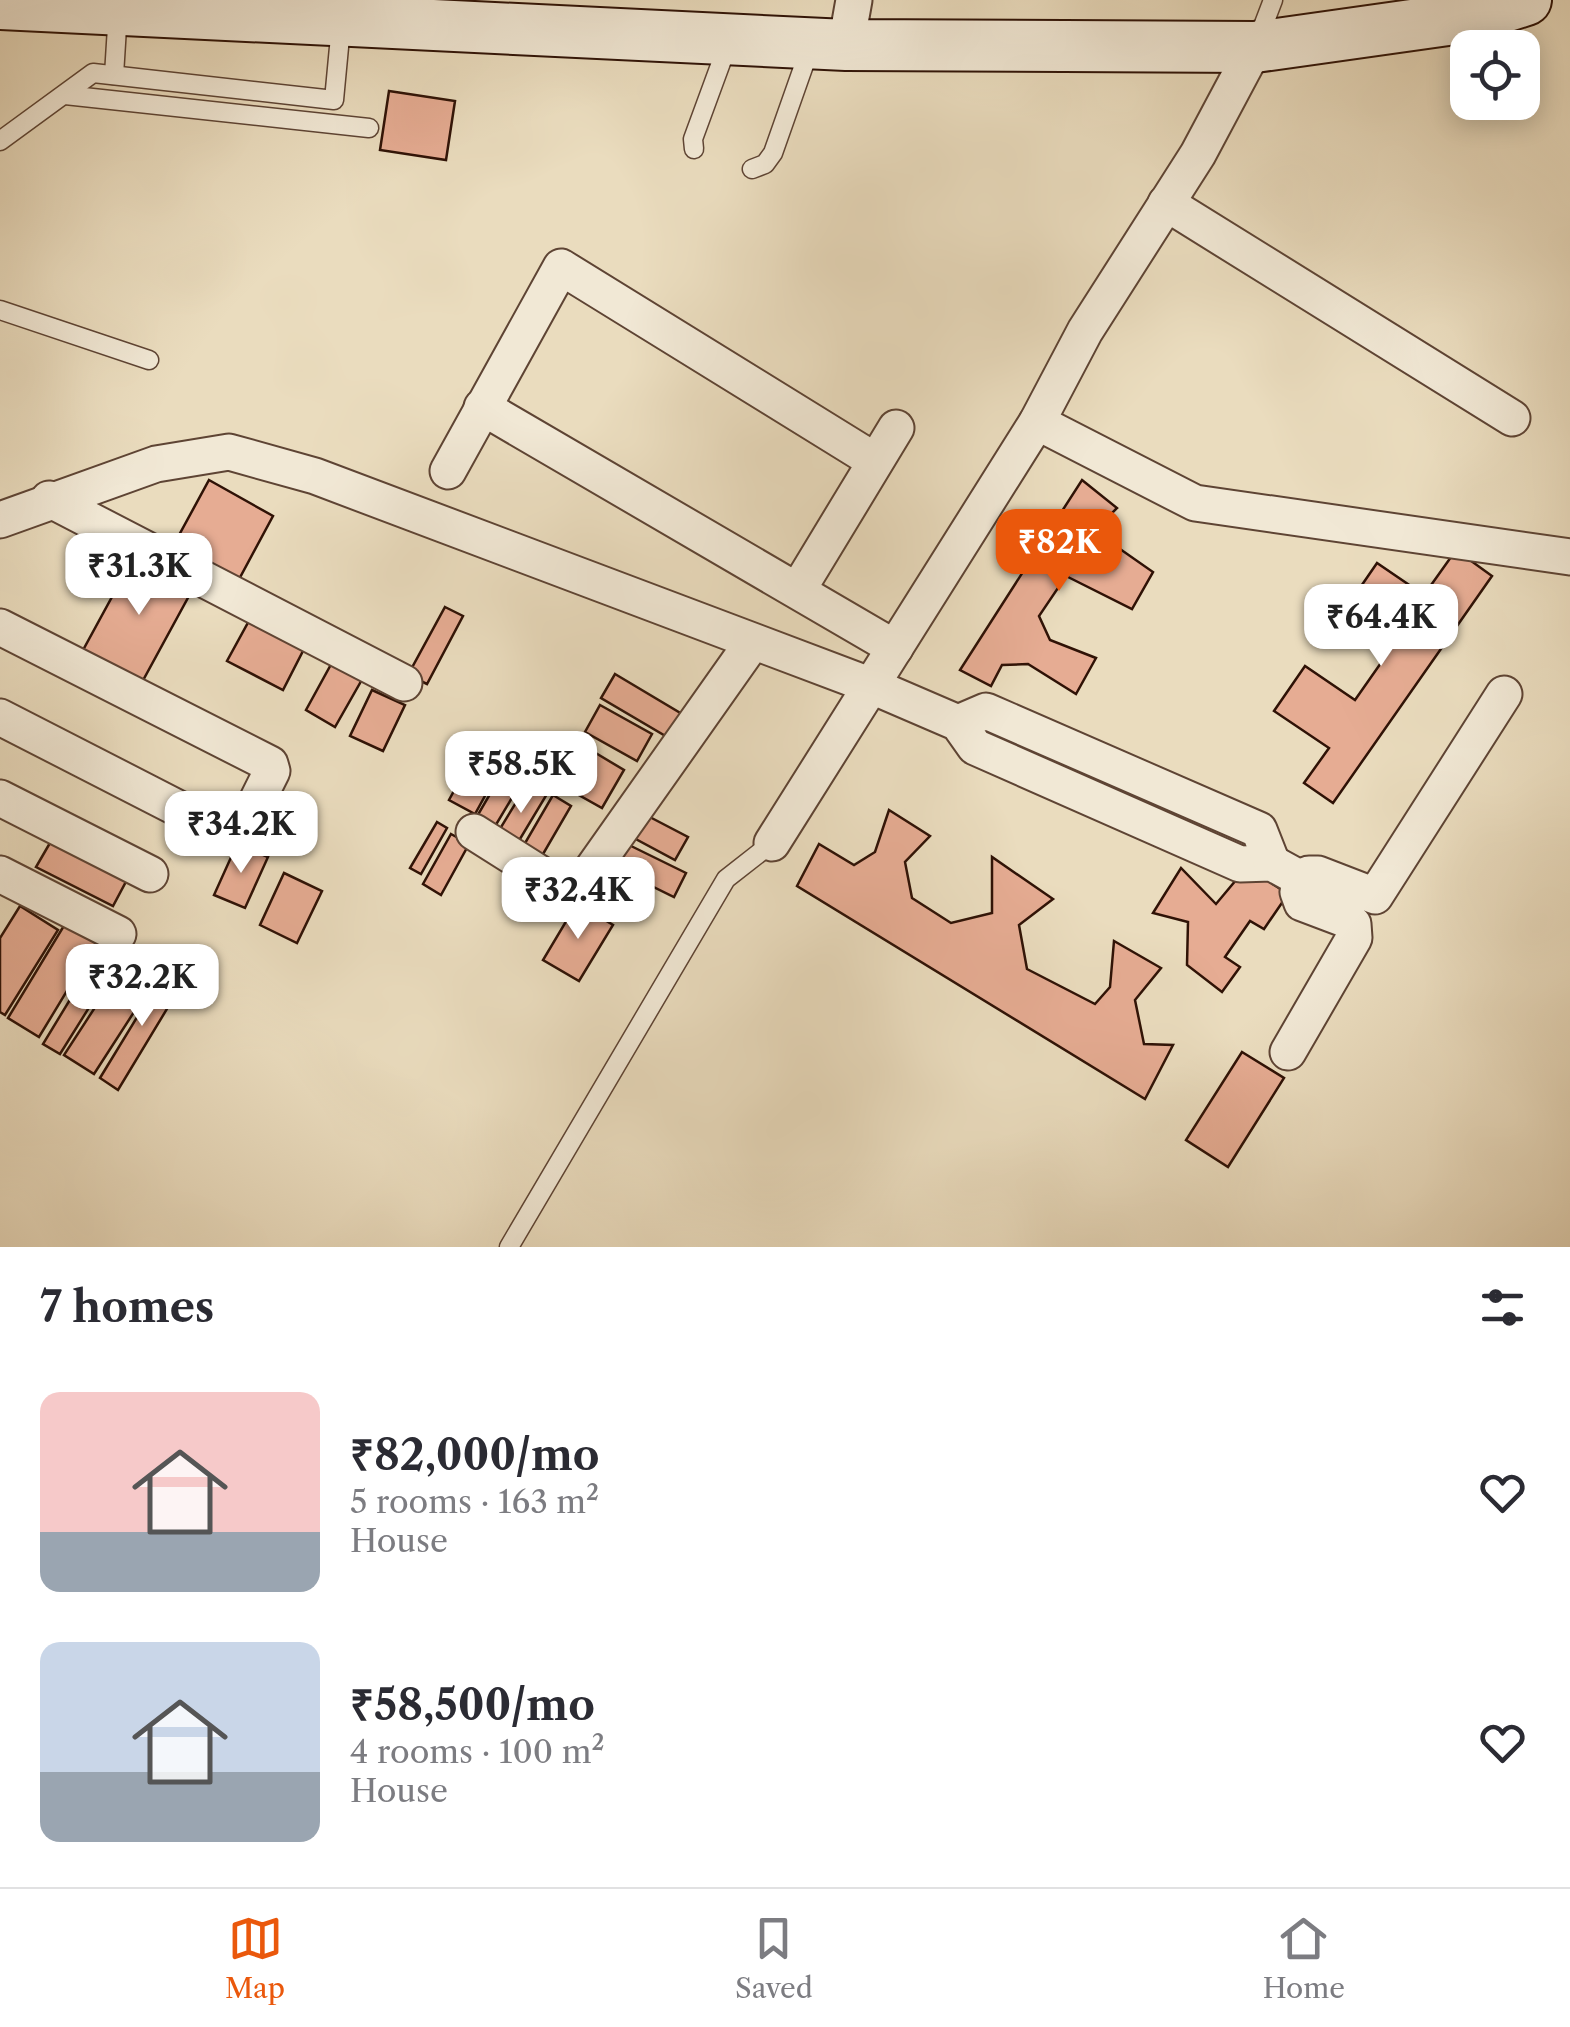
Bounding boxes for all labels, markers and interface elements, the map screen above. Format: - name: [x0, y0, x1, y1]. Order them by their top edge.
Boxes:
- map controls: [1450, 30, 1540, 120]
- button: locate: [1450, 30, 1540, 120]
- pin: ₹82K: [1000, 509, 1118, 594]
- text: ₹82K: [1018, 522, 1100, 561]
- pin: ₹31.3K: [58, 533, 220, 618]
- text: ₹31.3K: [87, 546, 191, 585]
- pin: ₹64.4K: [1300, 584, 1462, 669]
- text: ₹64.4K: [1326, 597, 1436, 636]
- pin: ₹58.5K: [440, 731, 602, 816]
- text: ₹58.5K: [467, 744, 575, 783]
- pin: ₹34.2K: [160, 791, 322, 876]
- text: ₹34.2K: [187, 804, 295, 843]
- pin: ₹32.4K: [497, 857, 659, 942]
- text: ₹32.4K: [524, 870, 632, 909]
- pin: ₹32.2K: [61, 944, 223, 1029]
- text: ₹32.2K: [88, 957, 196, 996]
- icon: filters: [1475, 1280, 1530, 1335]
- text: 7 homes: [40, 1281, 214, 1333]
- text: ₹82,000/mo: [350, 1429, 600, 1481]
- icon: home: [120, 1432, 240, 1552]
- icon: heart: [1475, 1465, 1530, 1520]
- text: 5 rooms · 163 m²: [350, 1482, 599, 1521]
- text: House: [350, 1521, 448, 1560]
- text: ₹58,500/mo: [350, 1679, 595, 1731]
- icon: home: [120, 1682, 240, 1802]
- icon: heart: [1475, 1715, 1530, 1770]
- text: 4 rooms · 100 m²: [350, 1732, 605, 1771]
- text: House: [350, 1771, 448, 1810]
- tab: Map: [225, 1911, 285, 2005]
- tab: Saved: [735, 1911, 813, 2005]
- tab: Home: [1263, 1911, 1345, 2005]

